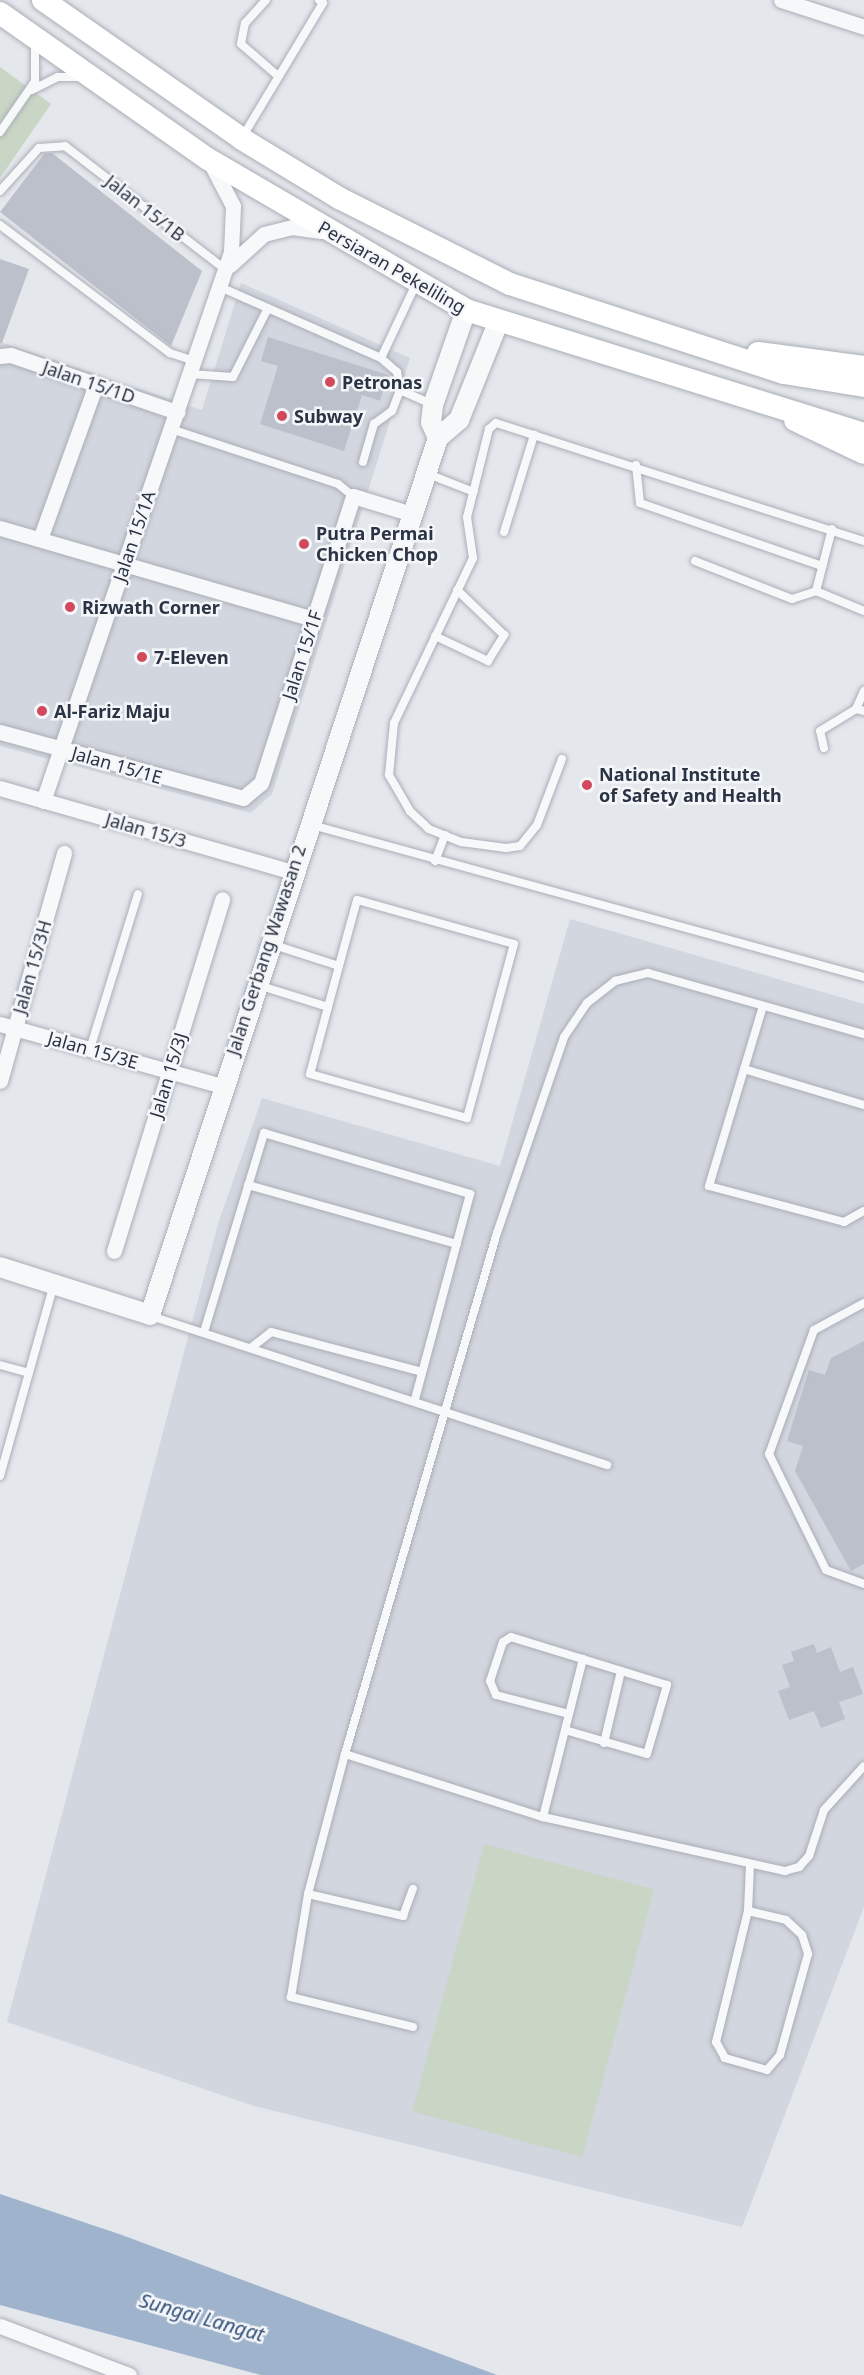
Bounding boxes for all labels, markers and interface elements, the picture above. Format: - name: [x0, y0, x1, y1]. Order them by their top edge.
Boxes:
- street label: Jalan 15/1B: [101, 170, 189, 246]
- street label: Persiaran Pekeliling: [315, 216, 469, 318]
- street label: Jalan 15/1D: [40, 356, 138, 408]
- place label: Petronas: [342, 371, 422, 393]
- marker: Petronas: [323, 375, 337, 389]
- place label: Subway: [294, 405, 363, 427]
- marker: Subway: [275, 409, 289, 423]
- street label: Jalan 15/1A: [108, 488, 160, 584]
- place label: Putra Permai Chicken Chop: [316, 523, 438, 566]
- marker: Putra Permai Chicken Chop: [297, 537, 311, 551]
- place label: Rizwath Corner: [82, 596, 220, 618]
- marker: Rizwath Corner: [63, 600, 77, 614]
- street label: Jalan 15/1F: [277, 608, 327, 702]
- place label: 7-Eleven: [154, 646, 229, 668]
- marker: 7-Eleven: [135, 650, 149, 664]
- place label: Al-Fariz Maju: [54, 700, 170, 722]
- marker: Al-Fariz Maju: [35, 704, 49, 718]
- street label: Jalan 15/1E: [69, 742, 165, 788]
- place label: National Institute of Safety and Health: [599, 764, 782, 806]
- marker: National Institute of Safety and Health: [580, 778, 594, 792]
- street label: Jalan 15/3: [103, 808, 189, 852]
- street label: Jalan Gerbang Wawasan 2: [222, 842, 310, 1058]
- street label: Jalan 15/3H: [8, 918, 56, 1016]
- street label: Jalan 15/3E: [45, 1027, 141, 1073]
- street label: Jalan 15/3J: [145, 1030, 191, 1120]
- water label: Sungai Langat: [137, 2288, 267, 2346]

